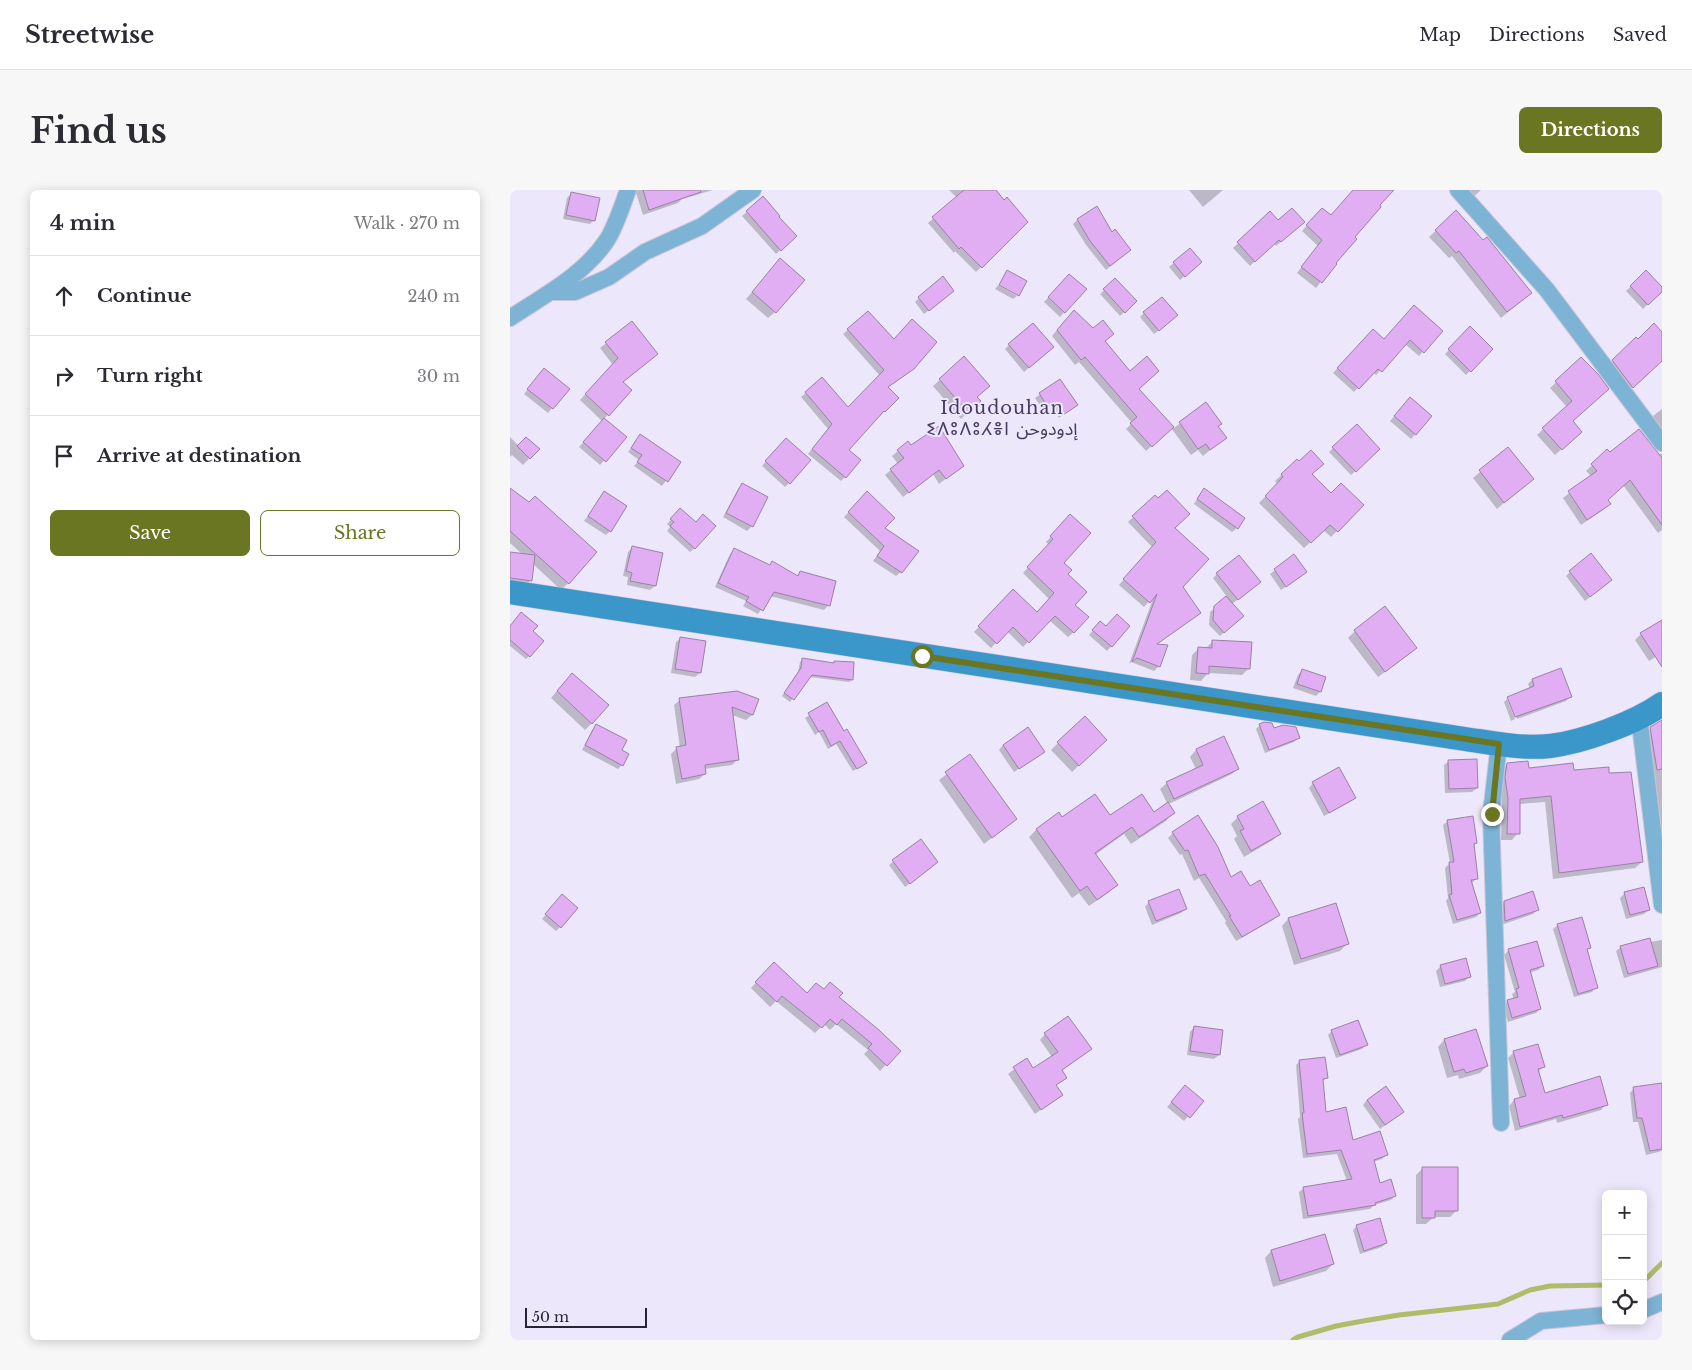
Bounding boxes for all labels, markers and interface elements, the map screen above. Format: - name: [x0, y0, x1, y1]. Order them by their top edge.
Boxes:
- text: Streetwise: [25, 20, 154, 49]
- text: Map: [1419, 24, 1461, 46]
- text: Directions: [1489, 24, 1585, 46]
- text: Saved: [1613, 24, 1667, 46]
- button: Directions: [1519, 107, 1662, 153]
- text: Find us: [30, 109, 167, 152]
- text: 4 min: [50, 210, 116, 236]
- text: Walk · 270 m: [354, 213, 460, 233]
- icon: ahead: [50, 282, 78, 310]
- text: Continue: [97, 284, 192, 307]
- text: 240 m: [408, 286, 460, 306]
- icon: right: [50, 362, 78, 390]
- text: Turn right: [97, 364, 203, 387]
- text: 30 m: [417, 366, 460, 386]
- district label: Idoudouhan ⵉⴷⵓⴷⵓⵃⴻⵏ إدودوحن: [927, 397, 1078, 441]
- icon: arrive: [50, 442, 78, 470]
- text: Arrive at destination: [97, 444, 301, 467]
- button: Save: [50, 510, 250, 556]
- button: Share: [260, 510, 460, 556]
- route start: [911, 645, 934, 668]
- route end: [1481, 803, 1504, 826]
- map controls: [1602, 1190, 1647, 1325]
- button: +: [1602, 1190, 1647, 1235]
- button: −: [1602, 1235, 1647, 1280]
- button: locate: [1602, 1280, 1647, 1325]
- scale bar: [525, 1305, 648, 1328]
- text: 50 m: [532, 1308, 569, 1326]

